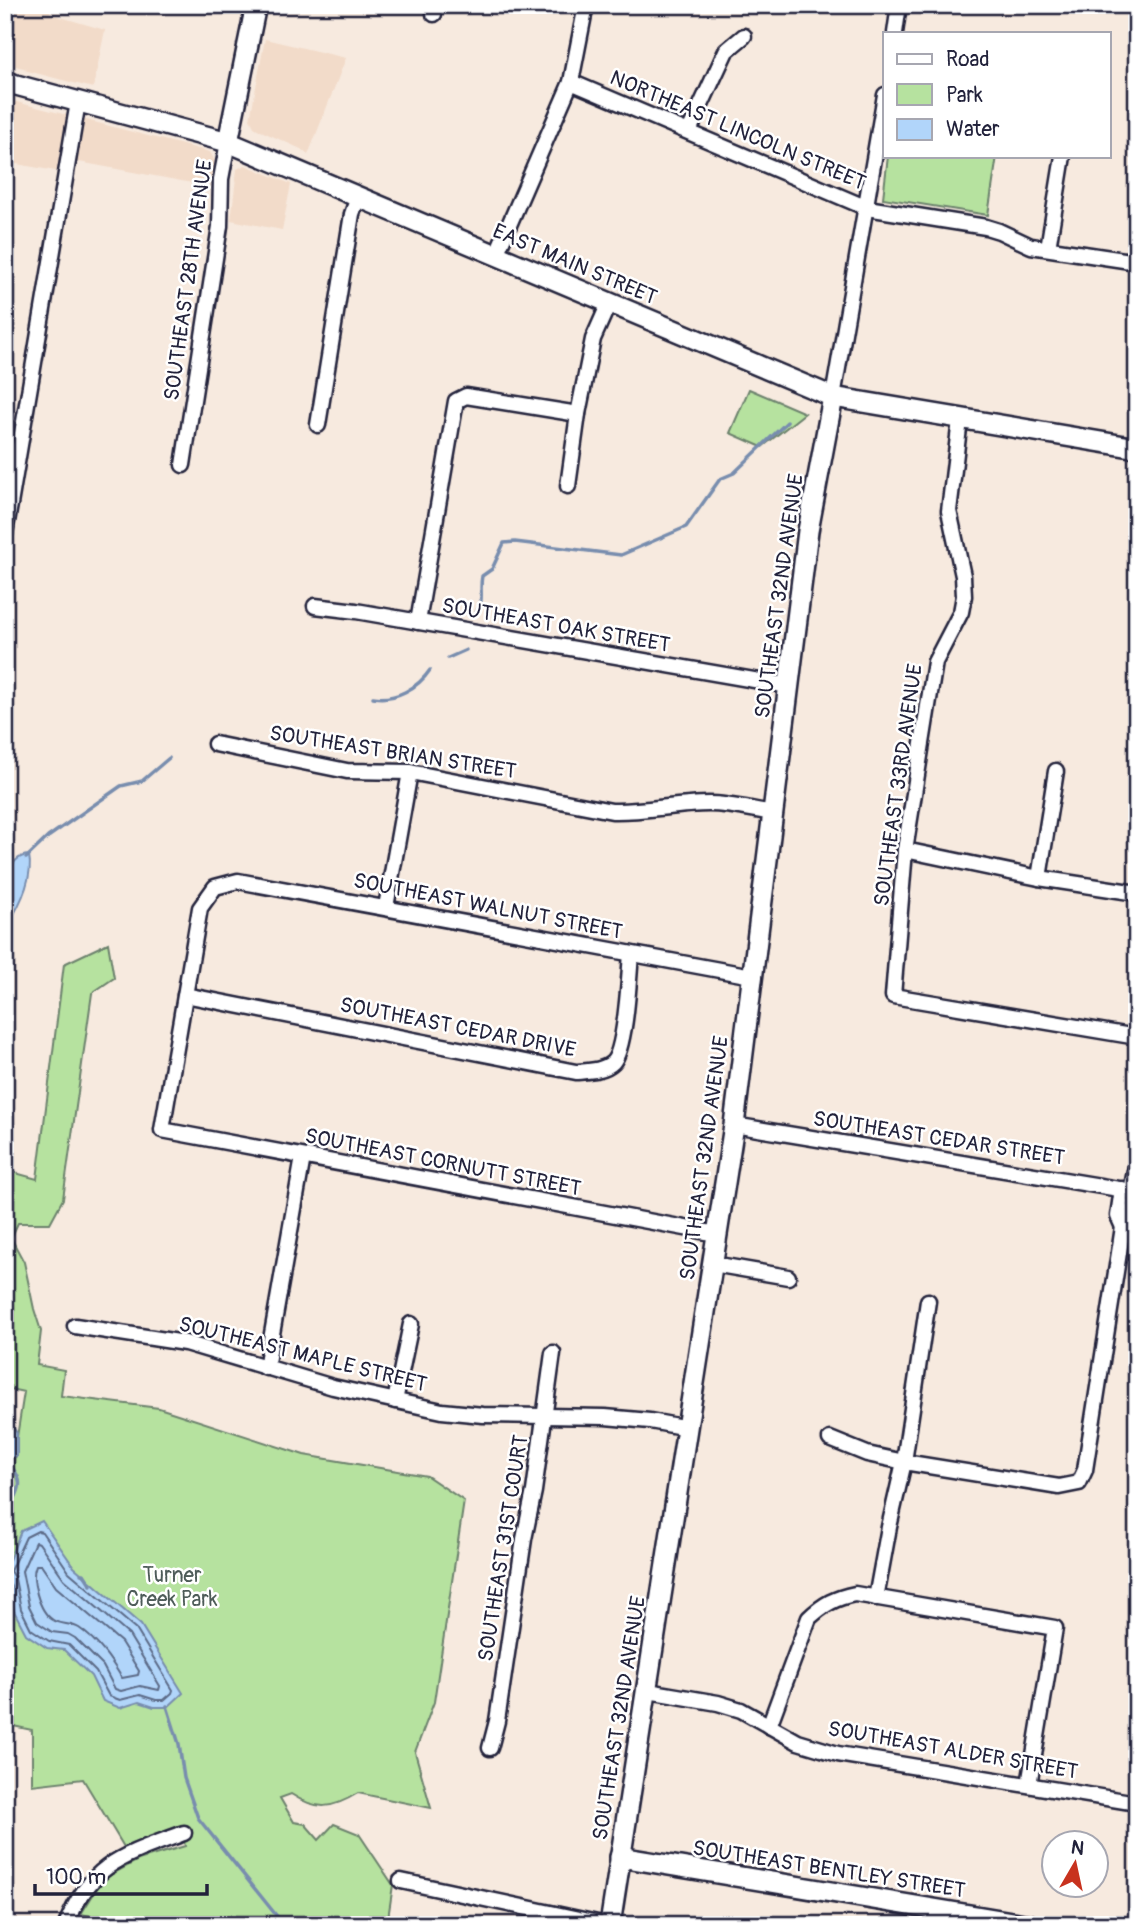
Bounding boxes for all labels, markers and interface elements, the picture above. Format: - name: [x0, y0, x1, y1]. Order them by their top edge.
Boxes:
- legend: [883, 32, 1110, 158]
- text: Road: [946, 46, 990, 73]
- street label: NORTHEAST LINCOLN STREET: [606, 64, 870, 197]
- text: Park: [946, 82, 983, 109]
- text: Water: [946, 116, 1000, 143]
- street label: SOUTHEAST 28TH AVENUE: [158, 158, 219, 402]
- street label: EAST MAIN STREET: [489, 218, 661, 311]
- street label: SOUTHEAST 32ND AVENUE: [749, 472, 810, 720]
- street label: SOUTHEAST OAK STREET: [440, 592, 672, 659]
- street label: SOUTHEAST 33RD AVENUE: [868, 662, 929, 908]
- street label: SOUTHEAST BRIAN STREET: [268, 720, 518, 785]
- street label: SOUTHEAST WALNUT STREET: [351, 867, 625, 946]
- street label: SOUTHEAST CEDAR DRIVE: [338, 991, 578, 1064]
- street label: SOUTHEAST 32ND AVENUE: [674, 1034, 735, 1282]
- street label: SOUTHEAST CEDAR STREET: [811, 1105, 1067, 1172]
- street label: SOUTHEAST CORNUTT STREET: [303, 1122, 584, 1203]
- street label: SOUTHEAST MAPLE STREET: [176, 1311, 430, 1398]
- street label: SOUTHEAST 31ST COURT: [472, 1433, 535, 1663]
- park label: Turner Creek Park: [127, 1562, 218, 1613]
- street label: SOUTHEAST 32ND AVENUE: [587, 1594, 652, 1842]
- street label: SOUTHEAST ALDER STREET: [826, 1715, 1080, 1786]
- north arrow: [1040, 1828, 1110, 1898]
- street label: SOUTHEAST BENTLEY STREET: [691, 1835, 967, 1904]
- text: N: [1069, 1835, 1086, 1861]
- scale bar: [35, 1853, 206, 1897]
- text: 100 m: [46, 1864, 106, 1891]

